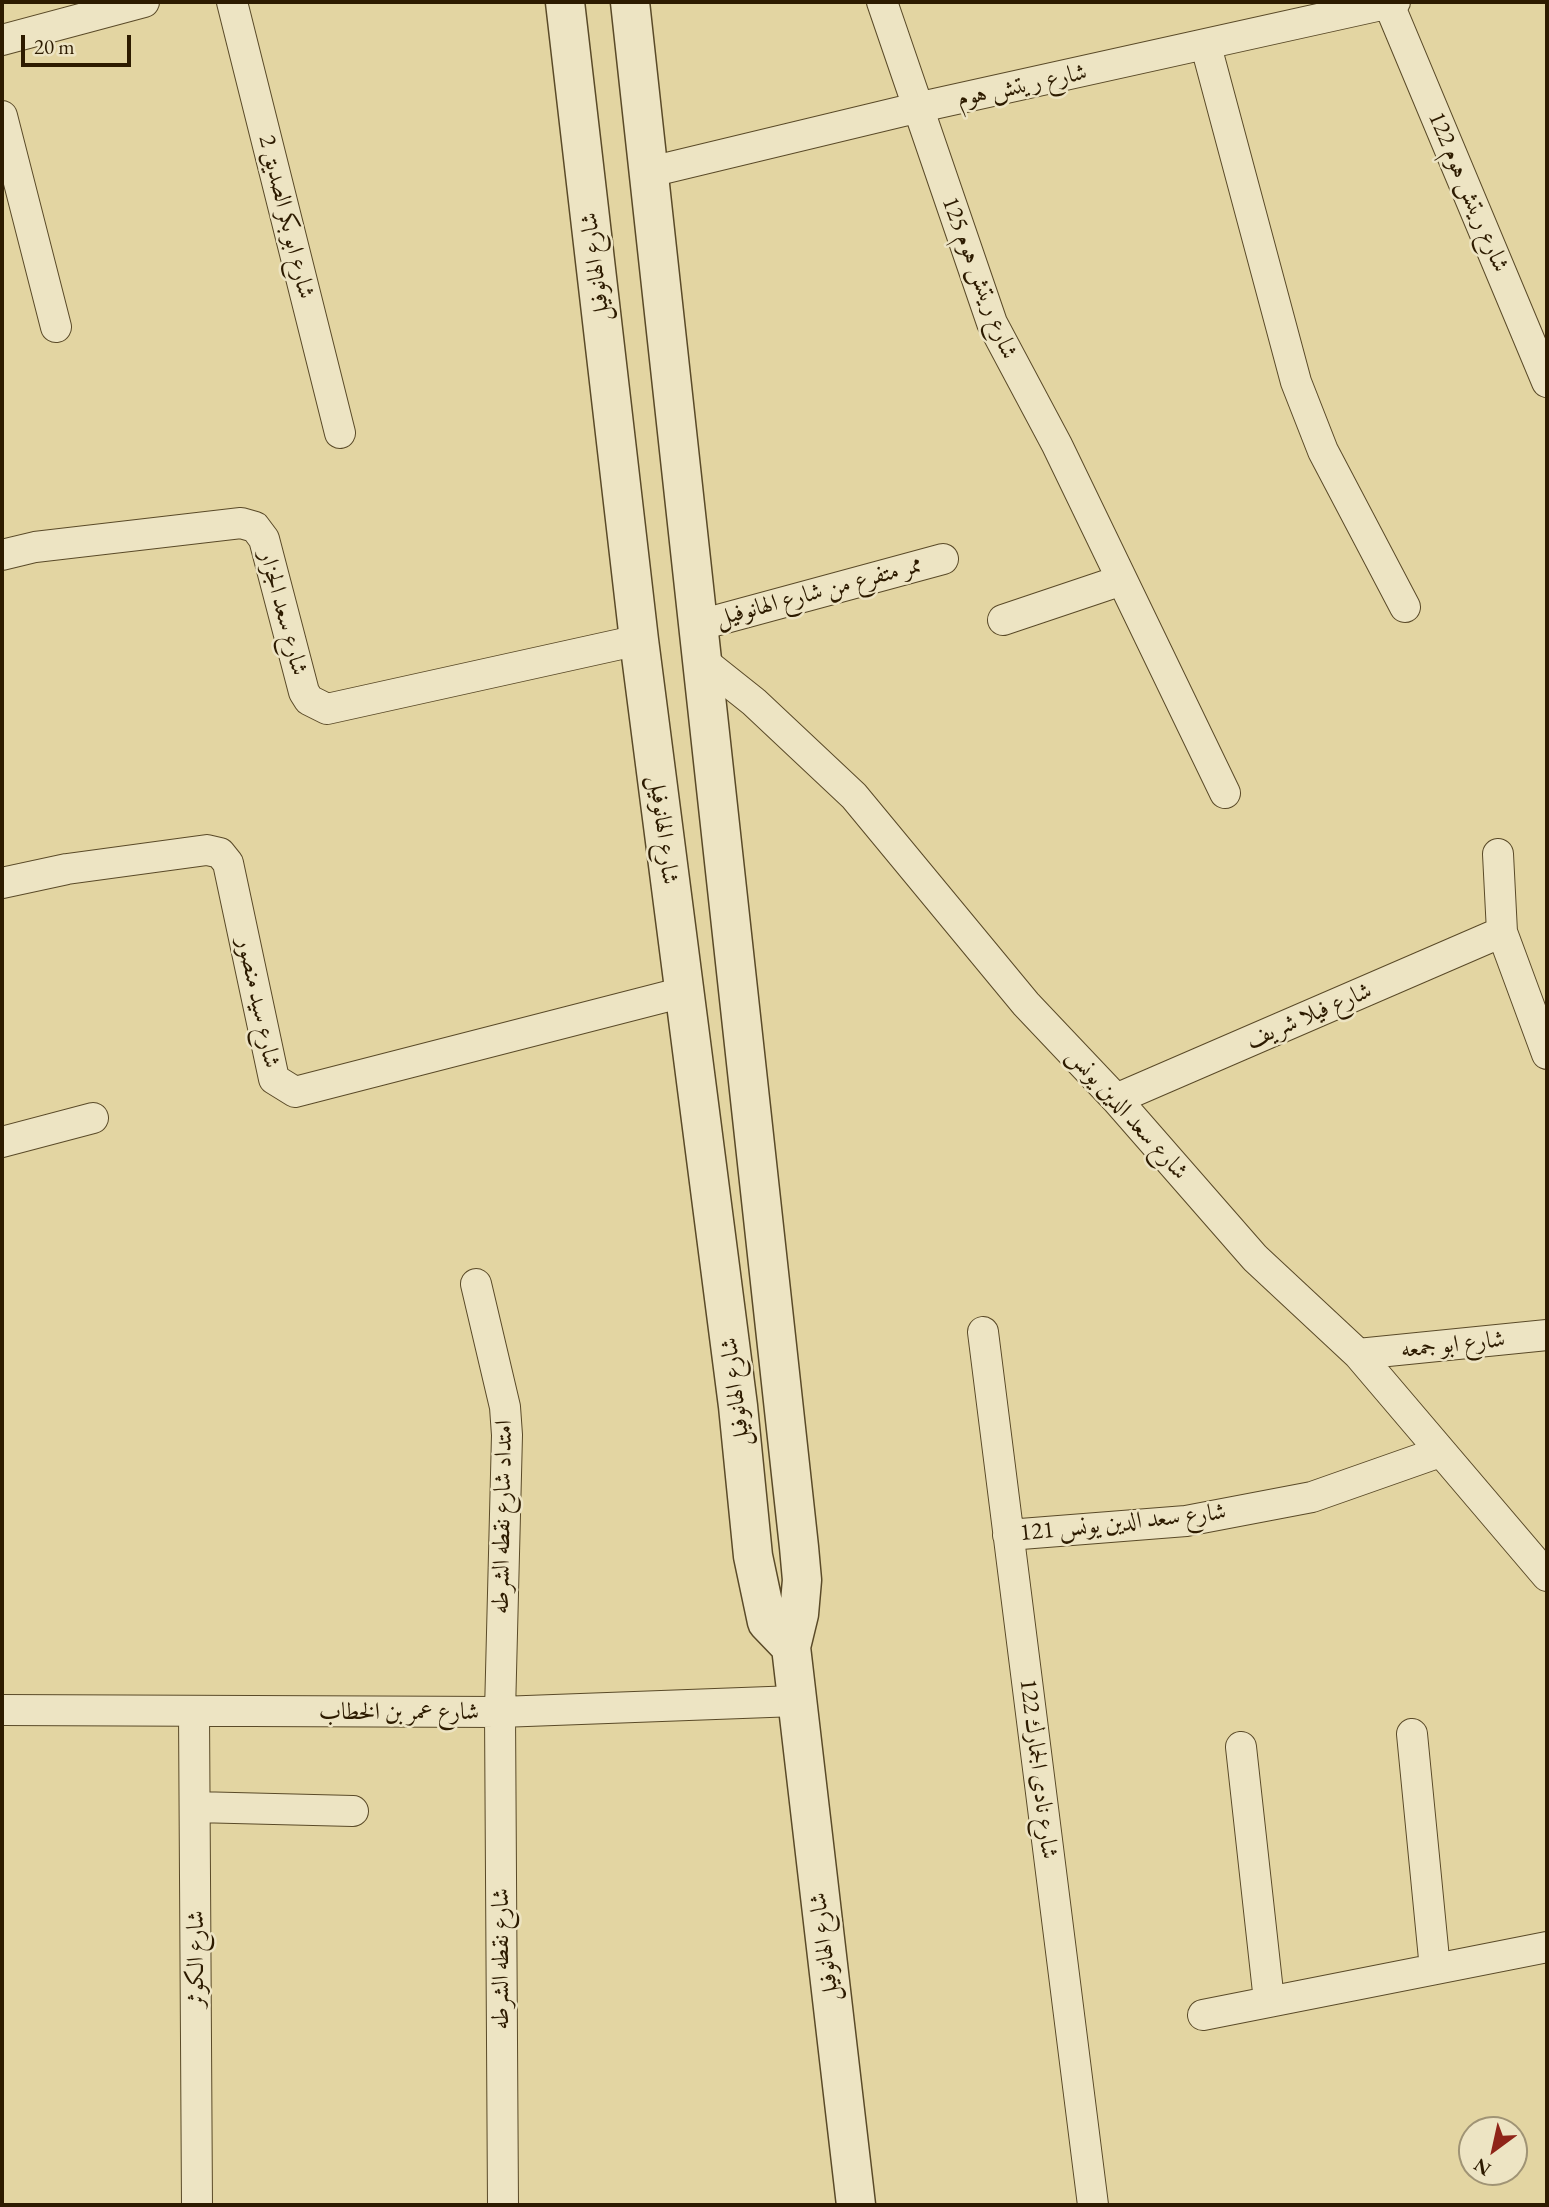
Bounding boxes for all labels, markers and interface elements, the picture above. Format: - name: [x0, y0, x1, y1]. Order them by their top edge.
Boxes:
- scale bar: [24, 21, 135, 65]
- text: 20 m: [34, 33, 75, 60]
- street label: شارع ريتش هوم: [954, 58, 1090, 114]
- street label: شارع ريتش هوم 122: [1421, 107, 1515, 277]
- street label: شارع ابو بكر الصديق 2: [252, 132, 320, 302]
- street label: شارع ريتش هوم 125: [935, 193, 1023, 363]
- street label: شارع الهانوفيل: [575, 211, 617, 323]
- street label: شارع سعد الجزار: [252, 547, 314, 679]
- street label: ممر متفرع من شارع الهانوفيل: [713, 551, 925, 633]
- street label: شارع الهانوفيل: [642, 774, 684, 886]
- street label: شارع سيد منصور: [230, 935, 286, 1071]
- street label: شارع فيلا شريف: [1242, 977, 1376, 1055]
- street label: شارع سعد الدين يونس: [1060, 1042, 1194, 1186]
- street label: شارع ابو جمعه: [1399, 1325, 1507, 1365]
- street label: شارع الهانوفيل: [715, 1336, 757, 1448]
- street label: امتداد شارع نقطه الشرطه: [487, 1420, 519, 1614]
- street label: شارع سعد الدين يونس 121: [1018, 1498, 1228, 1548]
- street label: شارع نادى الجمارك 122: [1013, 1677, 1063, 1861]
- street label: شارع عمر بن الخطاب: [319, 1698, 479, 1726]
- street label: شارع نقطه الشرطه: [487, 1888, 515, 2030]
- street label: شارع الهانوفيل: [804, 1891, 846, 2003]
- street label: شارع الكوثر: [182, 1910, 210, 2008]
- north arrow: [1458, 2116, 1528, 2186]
- text: N: [1469, 2153, 1496, 2182]

